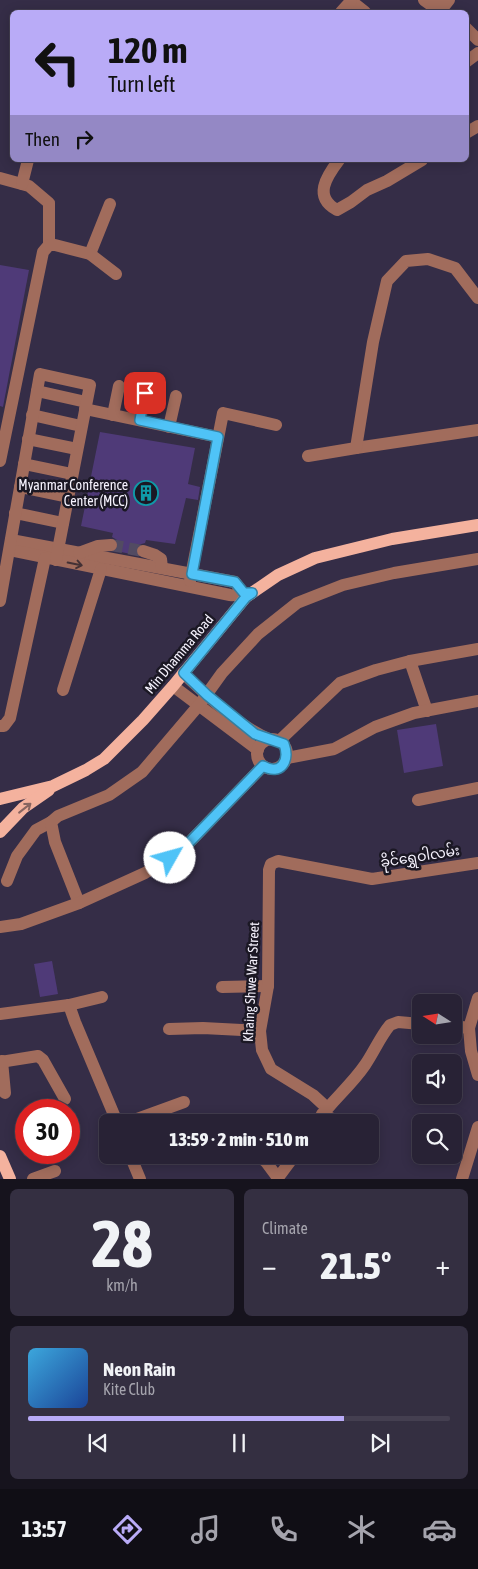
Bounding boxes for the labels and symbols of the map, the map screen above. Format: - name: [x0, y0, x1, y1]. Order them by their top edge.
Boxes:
- pin: [124, 372, 166, 414]
- place label: Myanmar Conference Center (MCC): [18, 477, 128, 509]
- building icon: Myanmar Conference Center (MCC): [133, 480, 159, 506]
- one-way arrow: [66, 560, 82, 569]
- street label: Min Dhamma Road: [141, 611, 217, 697]
- one-way arrow: [18, 802, 31, 813]
- position arrow: [143, 831, 195, 883]
- street label: ခိုင်ရွှေဝါလမ်း: [379, 840, 461, 874]
- street label: Khaing Shwe War Street: [240, 922, 262, 1042]
- north arrow: [412, 994, 462, 1044]
- speed limit sign: 30: [15, 1099, 80, 1164]

